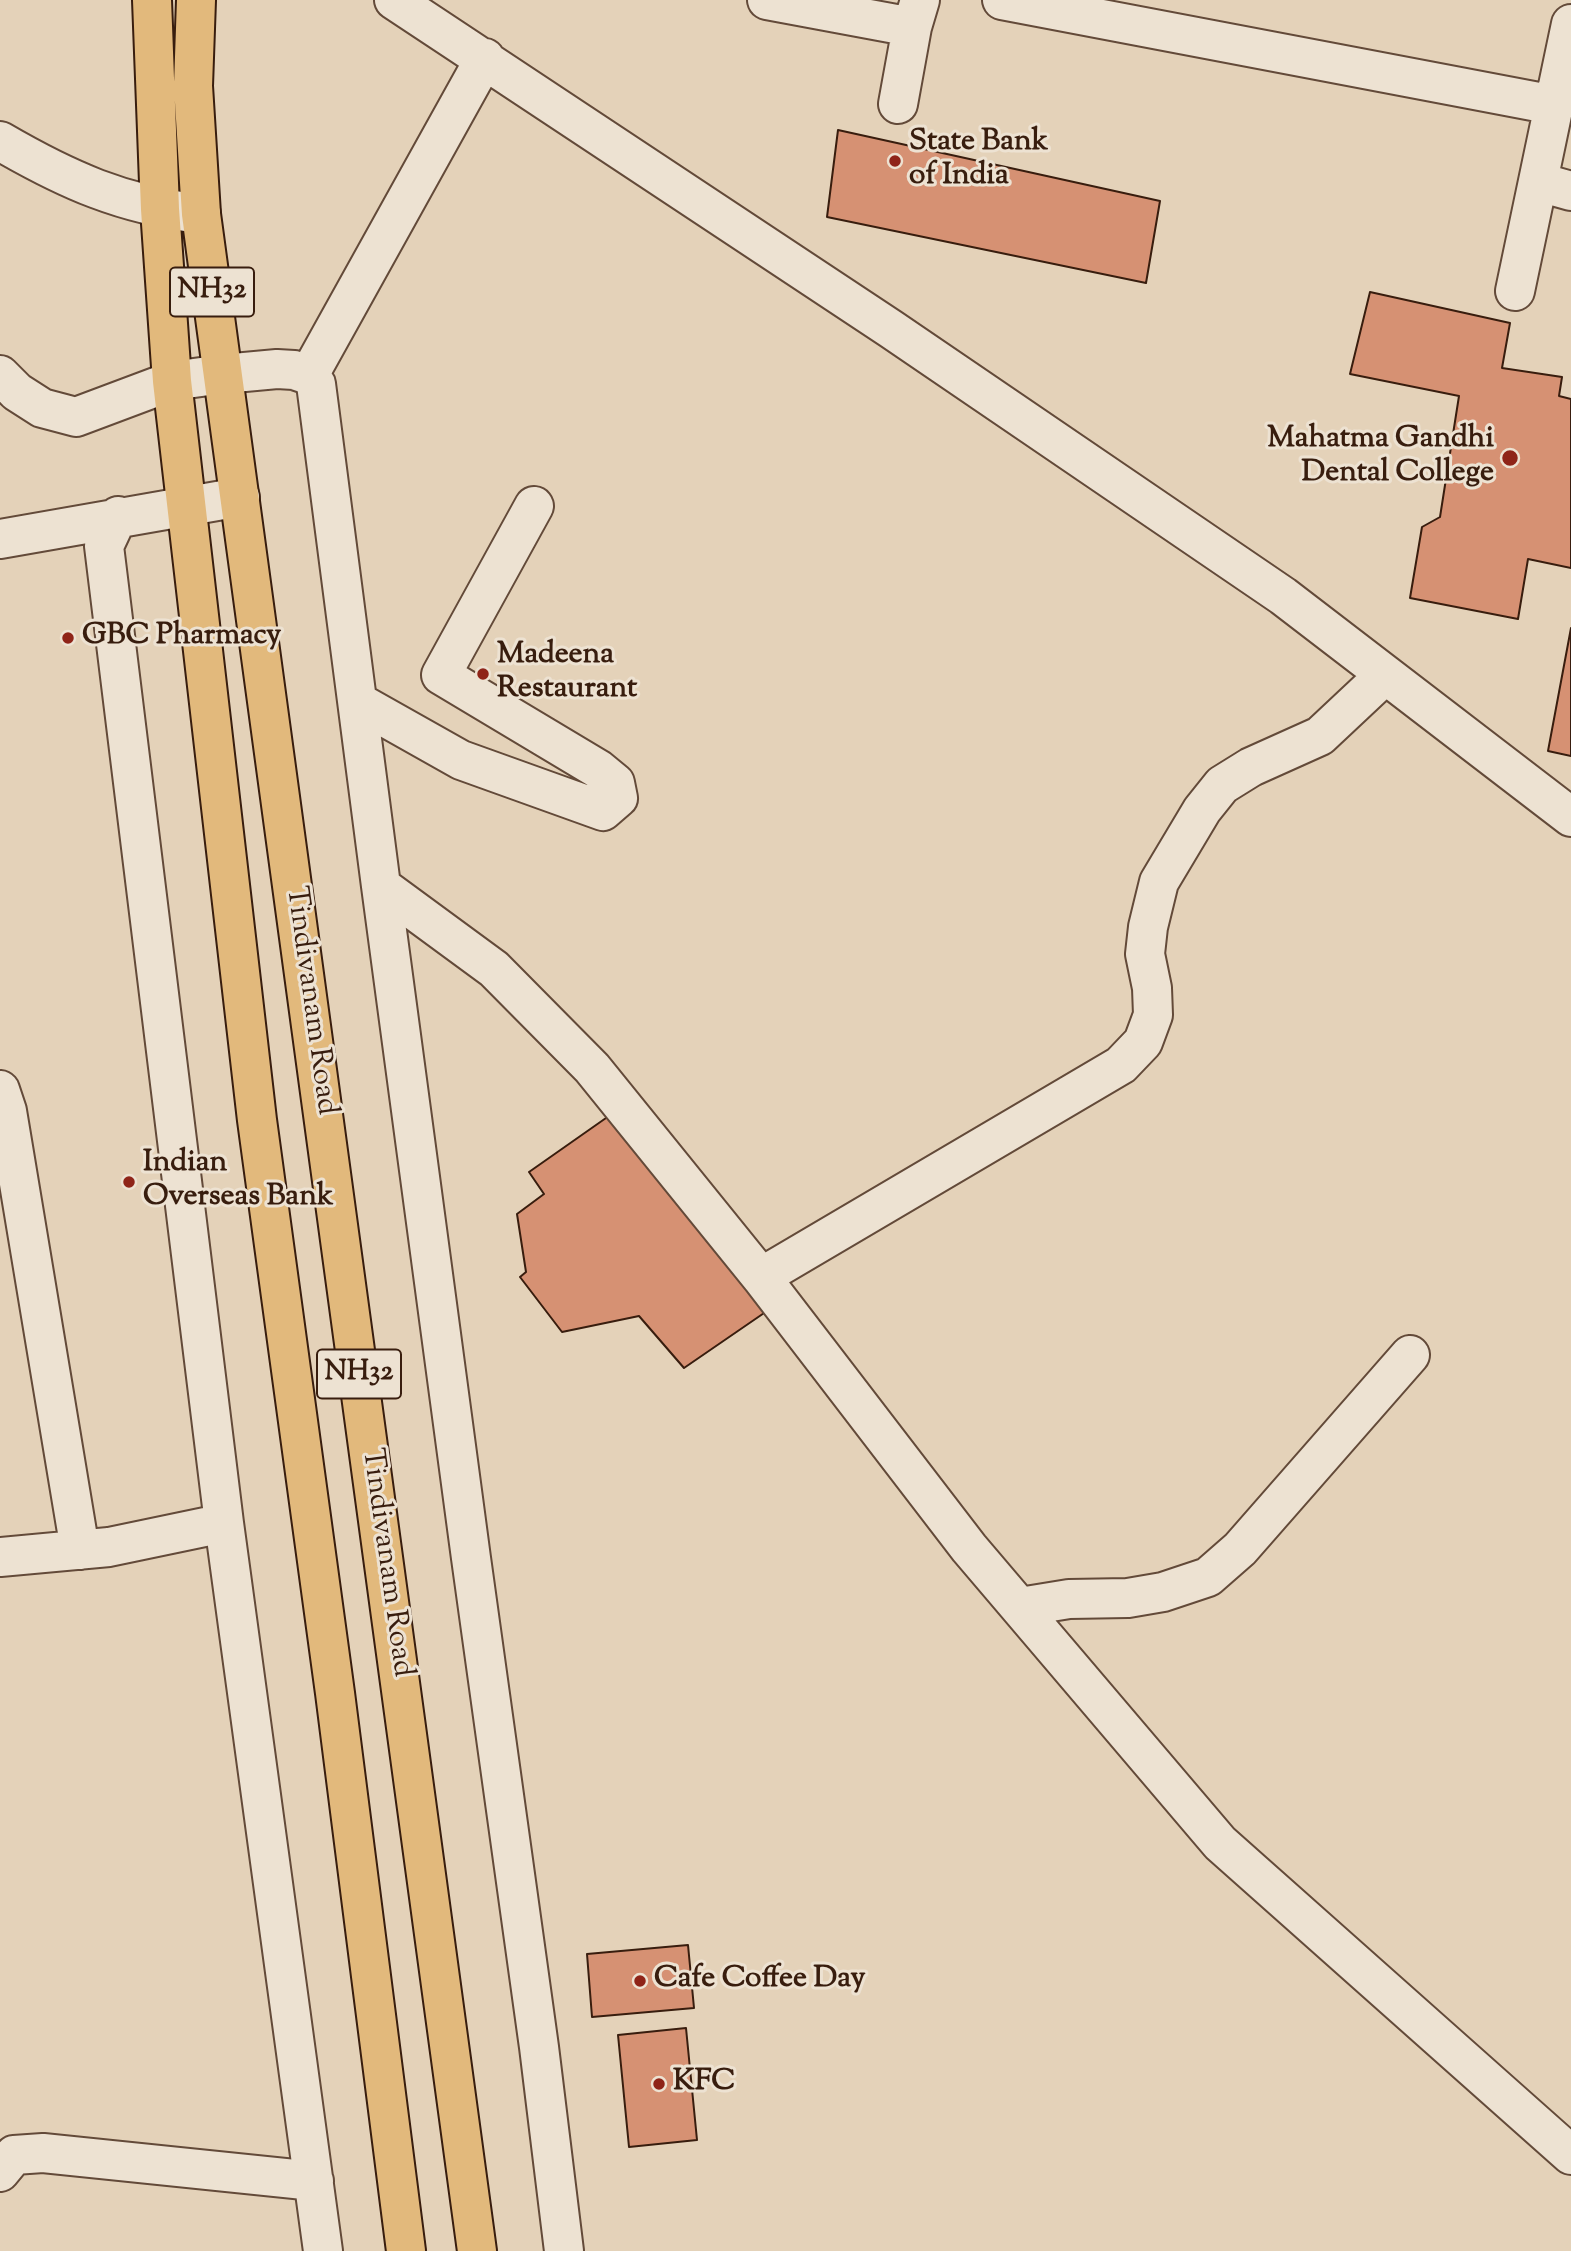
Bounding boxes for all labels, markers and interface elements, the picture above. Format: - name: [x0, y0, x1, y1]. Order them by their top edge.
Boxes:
- place label: State Bank of India: [909, 126, 1048, 196]
- marker: State Bank of India: [887, 153, 903, 169]
- road number: NH32: [170, 268, 254, 316]
- place label: Mahatma Gandhi Dental College: [1267, 423, 1494, 494]
- marker: Mahatma Gandhi Dental College: [1500, 448, 1520, 468]
- place label: GBC Pharmacy: [82, 620, 281, 656]
- marker: GBC Pharmacy: [60, 630, 76, 646]
- place label: Madeena Restaurant: [497, 639, 637, 710]
- marker: Madeena Restaurant: [475, 666, 491, 682]
- street label: Tindivanam Road: [275, 884, 343, 1118]
- place label: Indian Overseas Bank: [143, 1147, 333, 1218]
- marker: Indian Overseas Bank: [121, 1174, 137, 1190]
- road number: NH32: [317, 1350, 401, 1398]
- street label: Tindivanam Road: [351, 1446, 419, 1680]
- place label: Cafe Coffee Day: [654, 1963, 866, 1999]
- marker: Cafe Coffee Day: [632, 1973, 648, 1989]
- place label: KFC: [673, 2066, 736, 2102]
- marker: KFC: [651, 2076, 667, 2092]

